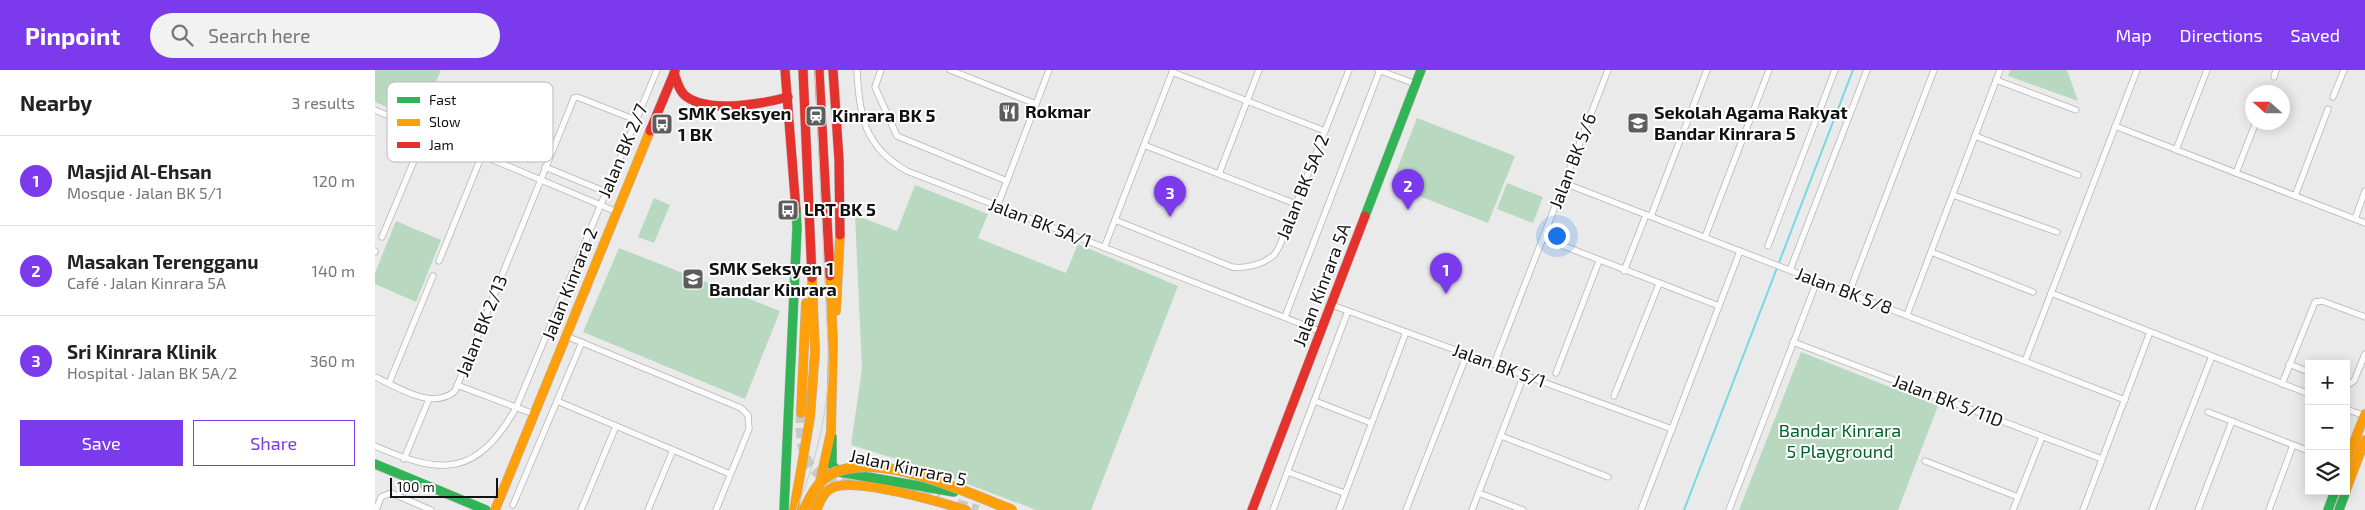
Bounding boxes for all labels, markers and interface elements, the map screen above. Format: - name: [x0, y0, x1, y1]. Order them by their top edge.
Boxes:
- search box: [150, 13, 500, 58]
- text: Pinpoint: [25, 21, 120, 50]
- icon: search: [168, 21, 196, 49]
- text: Search here: [208, 24, 310, 47]
- text: Map: [2115, 24, 2152, 46]
- text: Directions: [2180, 24, 2263, 46]
- text: Saved: [2291, 24, 2340, 46]
- legend: [387, 82, 553, 162]
- north arrow: [2245, 85, 2290, 130]
- text: Nearby: [20, 90, 92, 115]
- text: Fast: [429, 91, 456, 108]
- text: 3 results: [292, 93, 355, 112]
- street label: Jalan BK 2/7: [592, 100, 652, 201]
- restaurant icon: Rokmar: [997, 100, 1021, 124]
- place label: Rokmar: [1025, 100, 1091, 122]
- place label: Sekolah Agama Rakyat Bandar Kinrara 5: [1654, 101, 1848, 144]
- place label: SMK Seksyen 1 BK: [678, 102, 791, 145]
- station icon: Kinrara BK 5: [804, 104, 828, 128]
- place label: Kinrara BK 5: [832, 104, 936, 126]
- street label: Jalan BK 5/6: [1544, 110, 1600, 212]
- school or university icon: Sekolah Agama Rakyat Bandar Kinrara 5: [1626, 111, 1650, 135]
- bus stop icon: SMK Seksyen 1 BK: [650, 112, 674, 136]
- text: Slow: [429, 113, 461, 130]
- street label: Jalan BK 5A/2: [1271, 131, 1333, 242]
- text: Jam: [429, 136, 454, 153]
- text: Masjid Al-Ehsan: [67, 160, 212, 183]
- pin: 2: [1392, 169, 1424, 210]
- text: 1: [33, 171, 39, 190]
- text: 120 m: [312, 171, 355, 190]
- pin: 3: [1154, 176, 1186, 217]
- text: Mosque · Jalan BK 5/1: [67, 183, 222, 202]
- street label: Jalan BK 5A/1: [986, 192, 1095, 252]
- bus stop icon: LRT BK 5: [776, 198, 800, 222]
- place label: LRT BK 5: [804, 198, 876, 220]
- street label: Jalan Kinrara 5A: [1287, 219, 1355, 349]
- your location: [1544, 223, 1570, 249]
- street label: Jalan Kinrara 2: [536, 224, 602, 343]
- text: Masakan Terengganu: [67, 250, 259, 273]
- pin: 1: [1430, 253, 1462, 294]
- place label: SMK Seksyen 1 Bandar Kinrara: [709, 257, 837, 300]
- text: 2: [31, 261, 41, 280]
- text: 140 m: [312, 261, 355, 280]
- street label: Jalan BK 5/8: [1793, 262, 1896, 318]
- school or university icon: SMK Seksyen 1 Bandar Kinrara: [681, 267, 705, 291]
- street label: Jalan BK 2/13: [451, 271, 511, 380]
- text: Café · Jalan Kinrara 5A: [67, 273, 226, 292]
- street label: Jalan BK 5/1: [1450, 338, 1549, 392]
- text: Sri Kinrara Klinik: [67, 340, 217, 363]
- text: 3: [31, 351, 41, 370]
- text: 360 m: [310, 351, 355, 370]
- map controls: [2305, 360, 2350, 495]
- button: +: [2305, 360, 2350, 405]
- text: Hospital · Jalan BK 5A/2: [67, 363, 237, 382]
- street label: Jalan BK 5/11D: [1890, 369, 2007, 431]
- button: −: [2305, 405, 2350, 450]
- park label: Bandar Kinrara 5 Playground: [1779, 419, 1901, 462]
- button: Save: [20, 420, 183, 466]
- button: Share: [193, 420, 355, 466]
- street label: Jalan Kinrara 5: [848, 444, 969, 490]
- button: layers: [2305, 450, 2350, 495]
- scale bar: [390, 475, 497, 498]
- text: 100 m: [397, 478, 435, 495]

